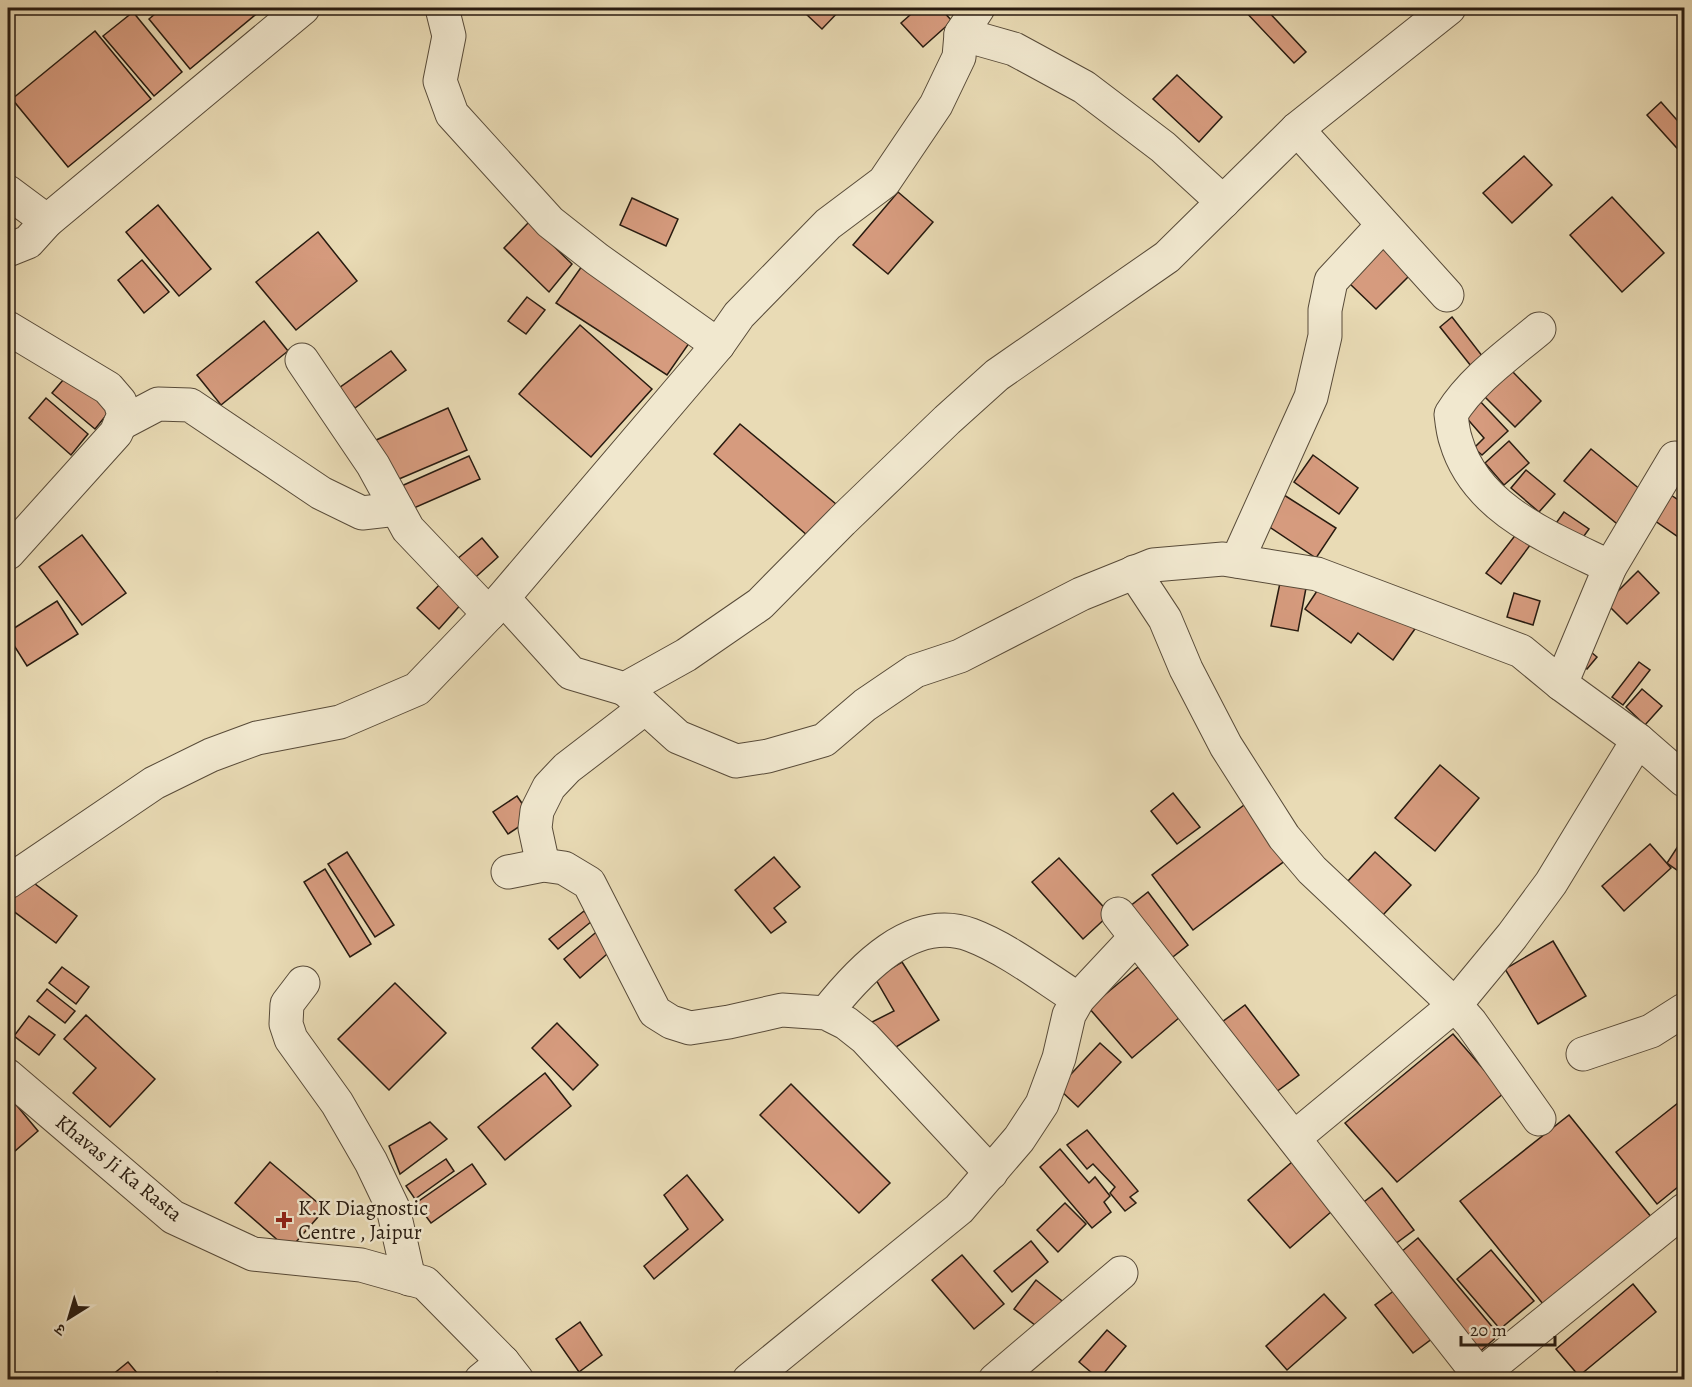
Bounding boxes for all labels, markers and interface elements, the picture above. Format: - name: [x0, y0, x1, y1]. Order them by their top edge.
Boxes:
- street label: Khavas Ji Ka Rasta: [50, 1108, 189, 1228]
- place label: K.K Diagnostic Centre , Jaipur: [298, 1194, 428, 1246]
- marker: K.K Diagnostic Centre , Jaipur: [275, 1211, 293, 1229]
- north arrow: [39, 1288, 99, 1348]
- scale bar: [1461, 1309, 1556, 1347]
- text: उ: [49, 1317, 71, 1341]
- text: 20 m: [1470, 1318, 1507, 1342]

